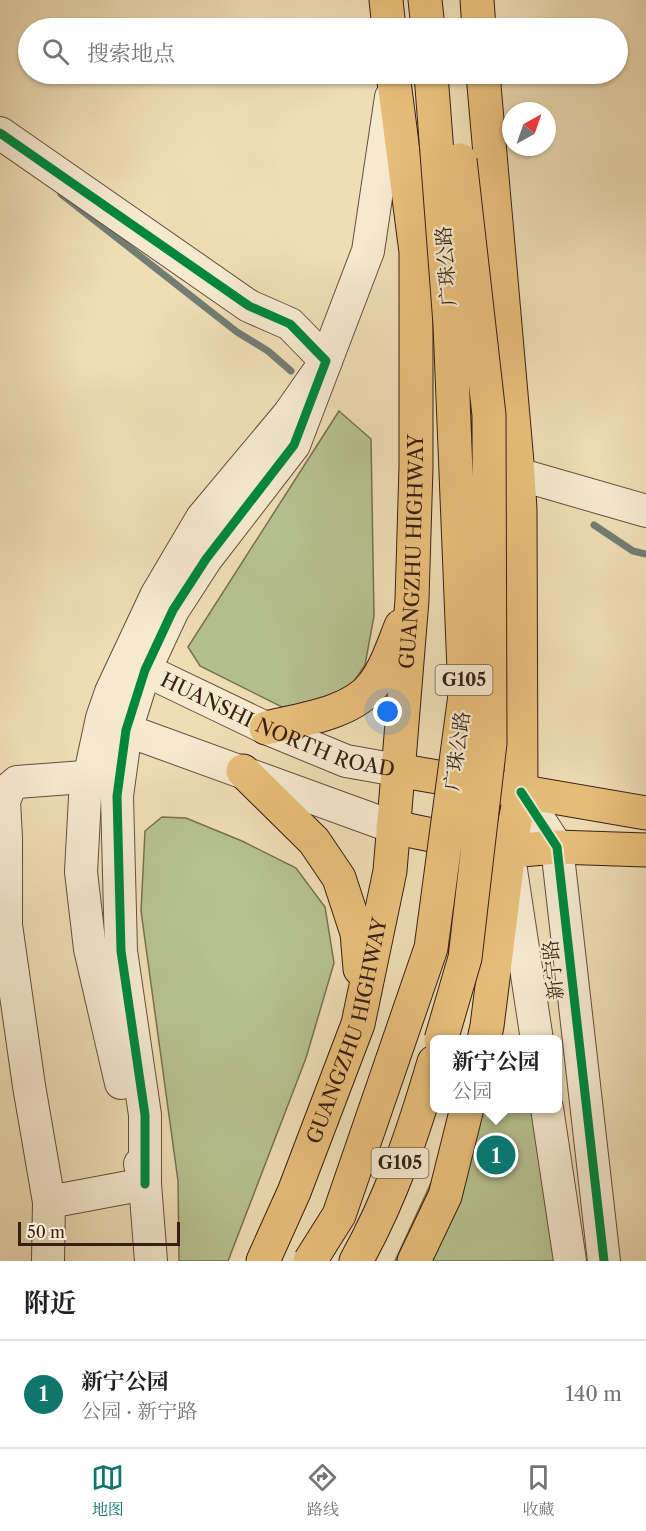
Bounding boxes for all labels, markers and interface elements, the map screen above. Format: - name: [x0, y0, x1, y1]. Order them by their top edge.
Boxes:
- search box: [18, 18, 628, 84]
- icon: search: [39, 35, 72, 68]
- text: 搜索地点: [87, 40, 175, 67]
- north arrow: [502, 102, 556, 156]
- street label: 广珠公路: [431, 225, 461, 307]
- street label: GUANGZHU HIGHWAY: [394, 433, 428, 670]
- road number: G105: [436, 665, 492, 695]
- street label: HUANSHI NORTH ROAD: [157, 667, 397, 781]
- your location: [373, 697, 402, 726]
- street label: 广珠公路: [440, 710, 474, 792]
- street label: GUANGZHU HIGHWAY: [302, 915, 392, 1147]
- street label: 新宁路: [538, 939, 568, 1001]
- popup: [430, 1035, 562, 1113]
- text: 新宁公园: [452, 1048, 540, 1075]
- text: 公园: [452, 1079, 492, 1103]
- pin: 1: [476, 1132, 516, 1178]
- road number: G105: [372, 1148, 428, 1178]
- scale bar: [18, 1219, 180, 1246]
- text: 50 m: [27, 1222, 65, 1242]
- text: 附近: [24, 1287, 76, 1319]
- text: 新宁公园: [81, 1368, 169, 1395]
- text: 1: [39, 1382, 48, 1406]
- text: 140 m: [565, 1382, 622, 1406]
- text: 公园 · 新宁路: [81, 1399, 197, 1423]
- tab: 地图: [91, 1461, 124, 1520]
- tab: 路线: [306, 1461, 339, 1520]
- tab: 收藏: [522, 1461, 555, 1520]

